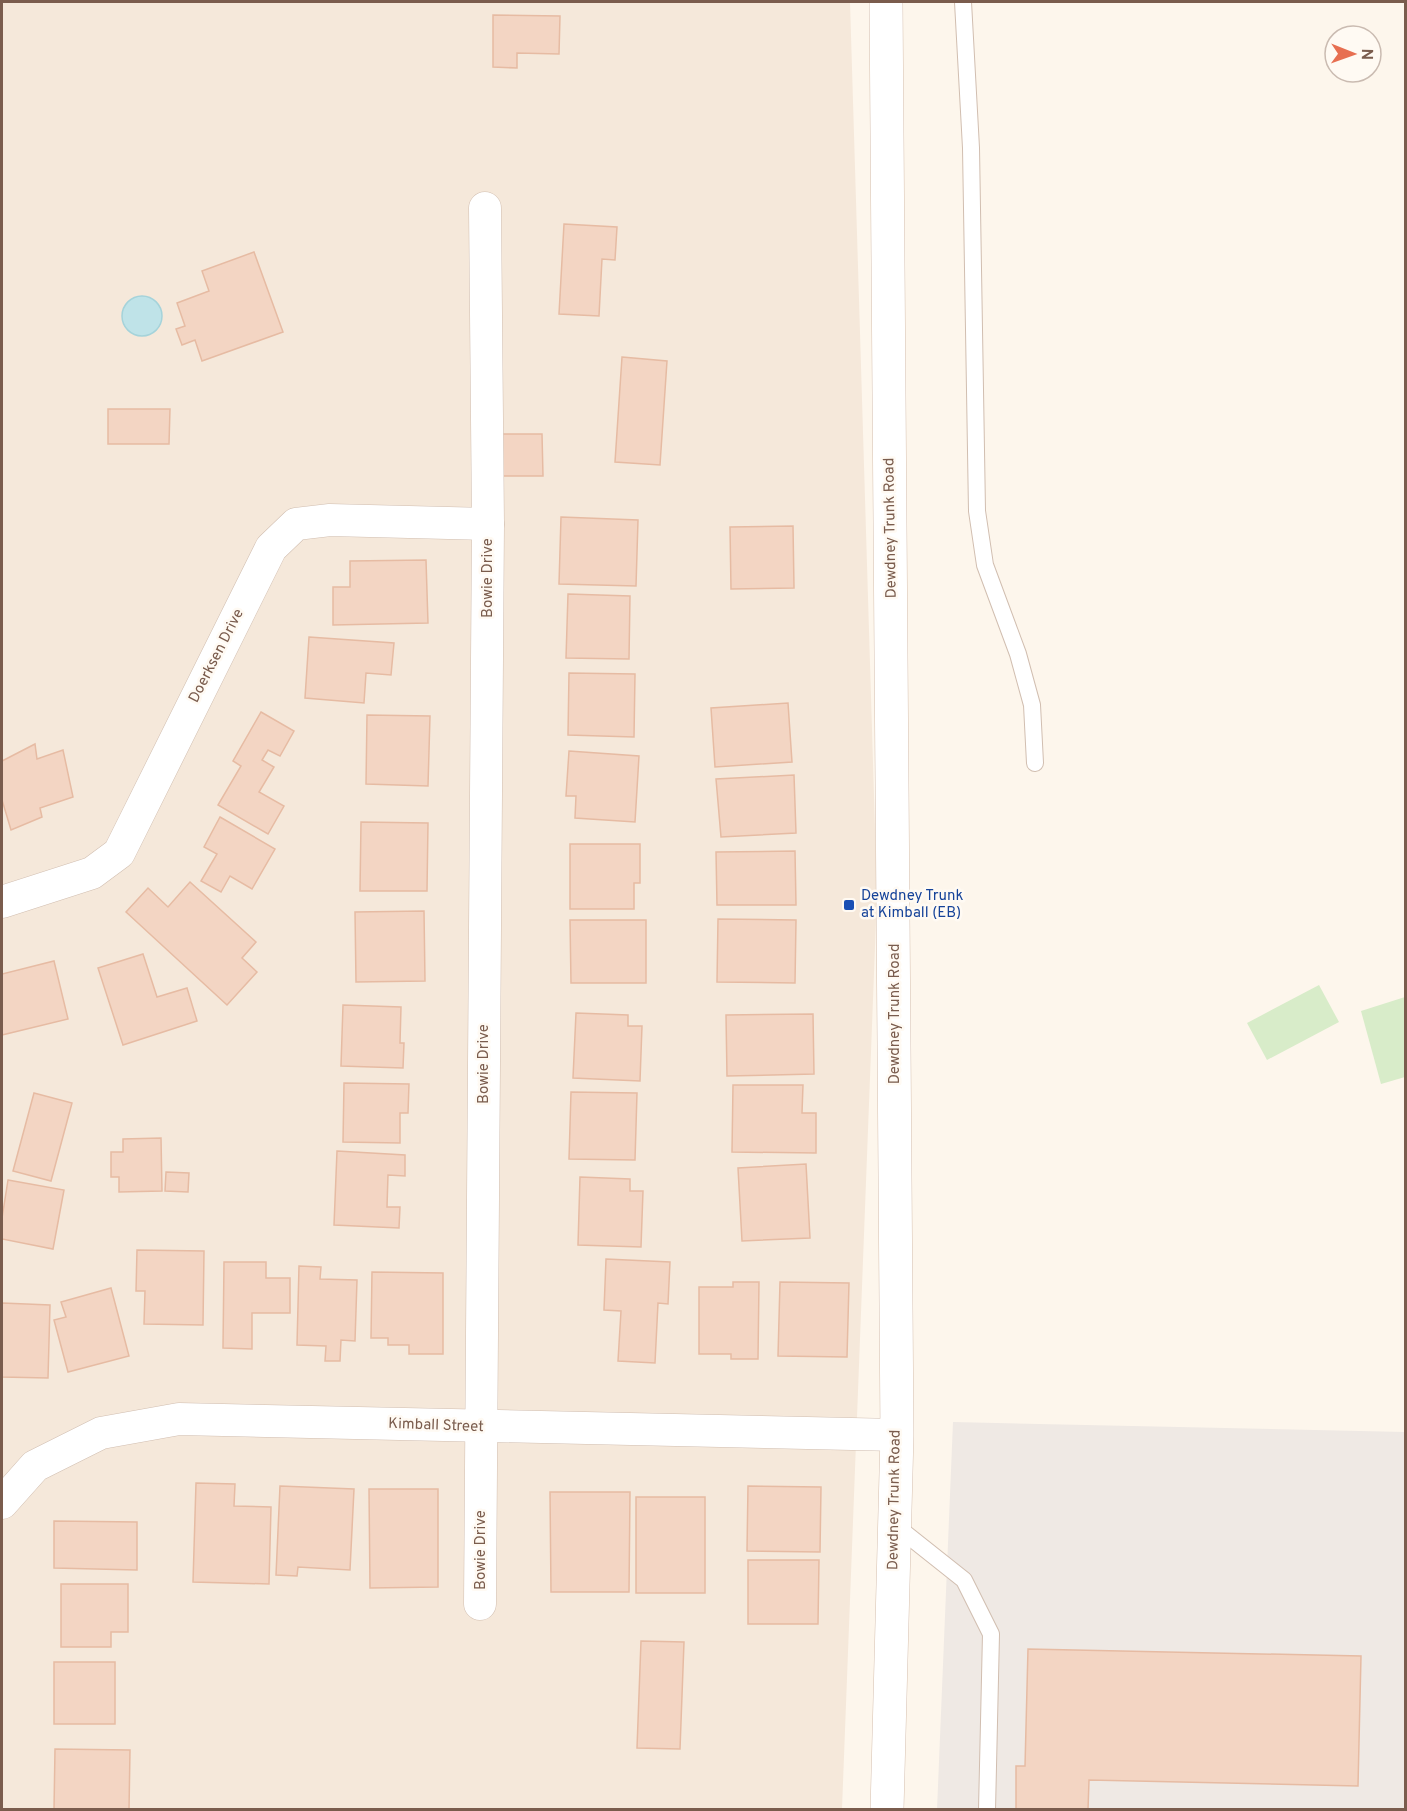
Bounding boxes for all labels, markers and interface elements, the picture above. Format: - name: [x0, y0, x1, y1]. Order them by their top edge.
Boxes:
- north arrow: [1323, 24, 1383, 84]
- text: N: [1356, 48, 1376, 60]
- street label: Dewdney Trunk Road: [880, 458, 902, 598]
- street label: Bowie Drive: [479, 538, 498, 618]
- street label: Doerksen Drive: [185, 606, 249, 706]
- place label: Dewdney Trunk at Kimball (EB): [861, 887, 963, 923]
- marker: Dewdney Trunk at Kimball (EB): [842, 898, 856, 912]
- street label: Dewdney Trunk Road: [886, 944, 905, 1084]
- street label: Bowie Drive: [475, 1024, 494, 1104]
- street label: Kimball Street: [388, 1415, 484, 1437]
- street label: Dewdney Trunk Road: [884, 1430, 906, 1570]
- street label: Bowie Drive: [472, 1510, 491, 1590]

